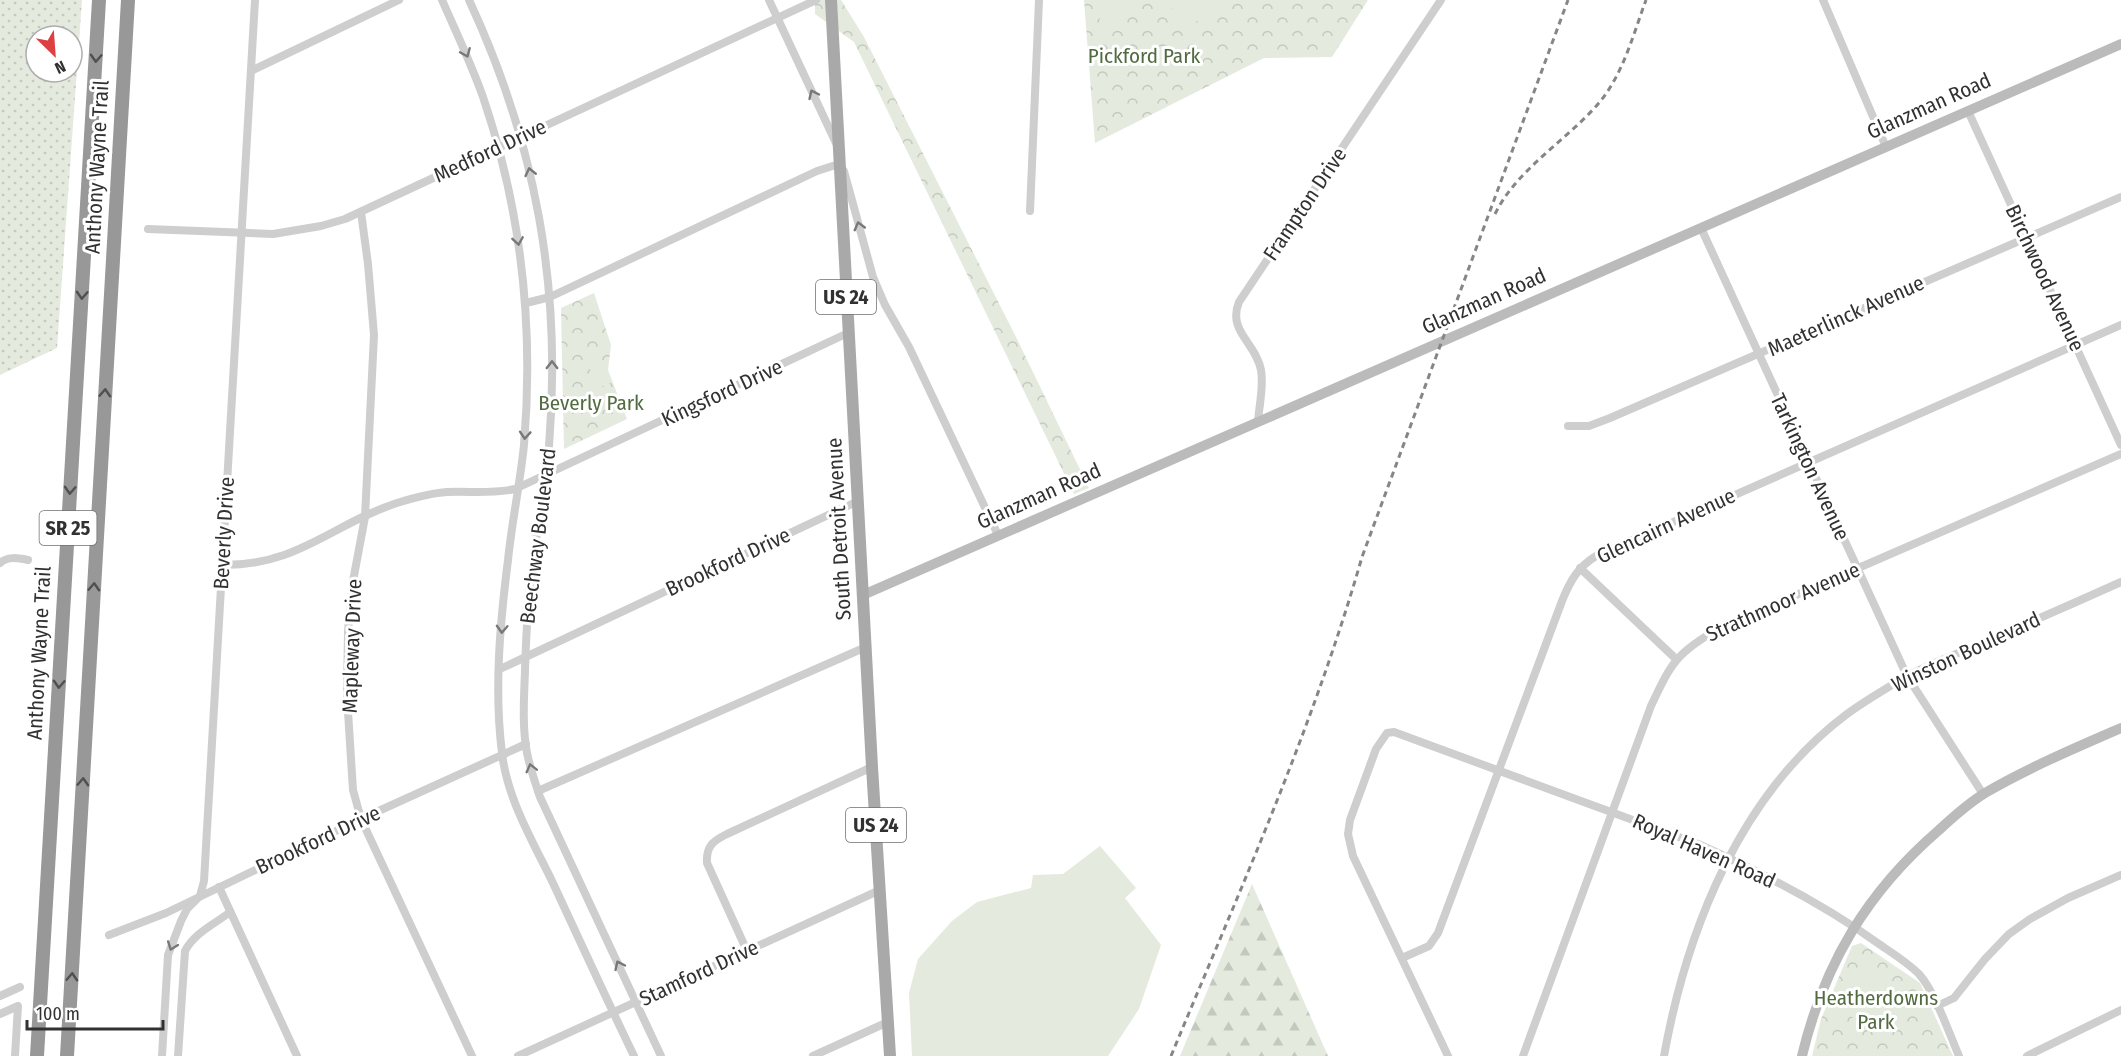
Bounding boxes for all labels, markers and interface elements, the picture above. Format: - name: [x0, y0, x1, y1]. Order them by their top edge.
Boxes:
- north arrow: [24, 24, 84, 84]
- park label: Pickford Park: [1088, 43, 1200, 69]
- one-way arrow: [459, 47, 471, 58]
- one-way arrow: [89, 54, 102, 63]
- text: N: [52, 57, 68, 78]
- street label: Glanzman Road: [1863, 67, 1995, 145]
- street label: Anthony Wayne Trail: [79, 79, 115, 255]
- one-way arrow: [809, 90, 821, 101]
- street label: Medford Drive: [430, 114, 550, 188]
- street label: Frampton Drive: [1258, 143, 1352, 265]
- one-way arrow: [524, 167, 537, 177]
- street label: Birchwood Avenue: [2000, 201, 2090, 355]
- one-way arrow: [854, 221, 867, 231]
- one-way arrow: [512, 236, 524, 245]
- street label: Glanzman Road: [1418, 262, 1550, 340]
- street label: Maeterlinck Avenue: [1764, 270, 1928, 362]
- road number: US 24: [816, 280, 876, 314]
- one-way arrow: [75, 290, 88, 299]
- street label: Kingsford Drive: [657, 354, 787, 432]
- one-way arrow: [546, 361, 558, 370]
- one-way arrow: [99, 388, 112, 397]
- street label: Tarkington Avenue: [1765, 389, 1855, 545]
- park label: Beverly Park: [538, 390, 644, 416]
- one-way arrow: [518, 431, 531, 440]
- street label: South Detroit Avenue: [821, 437, 857, 621]
- street label: Beechway Boulevard: [514, 447, 562, 625]
- street label: Glanzman Road: [973, 457, 1105, 535]
- street label: Beverly Drive: [208, 476, 240, 590]
- street label: Glencairn Avenue: [1593, 483, 1739, 569]
- one-way arrow: [64, 485, 77, 494]
- road number: SR 25: [40, 511, 97, 545]
- street label: Brookford Drive: [661, 522, 795, 602]
- street label: Strathmoor Avenue: [1702, 556, 1864, 648]
- street label: Anthony Wayne Trail: [21, 565, 57, 741]
- street label: Mapleway Drive: [337, 578, 367, 714]
- one-way arrow: [88, 583, 101, 592]
- street label: Winston Boulevard: [1887, 606, 2045, 698]
- one-way arrow: [495, 624, 508, 633]
- one-way arrow: [52, 680, 65, 689]
- one-way arrow: [525, 763, 538, 773]
- one-way arrow: [76, 777, 89, 786]
- street label: Brookford Drive: [251, 800, 385, 880]
- road number: US 24: [846, 808, 906, 842]
- street label: Royal Haven Road: [1629, 808, 1779, 894]
- street label: Stamford Drive: [635, 934, 763, 1012]
- one-way arrow: [166, 940, 179, 951]
- one-way arrow: [614, 960, 626, 971]
- one-way arrow: [65, 972, 78, 981]
- park label: Heatherdowns Park: [1814, 985, 1938, 1035]
- scale bar: [27, 993, 164, 1031]
- text: 100 m: [36, 1003, 80, 1025]

